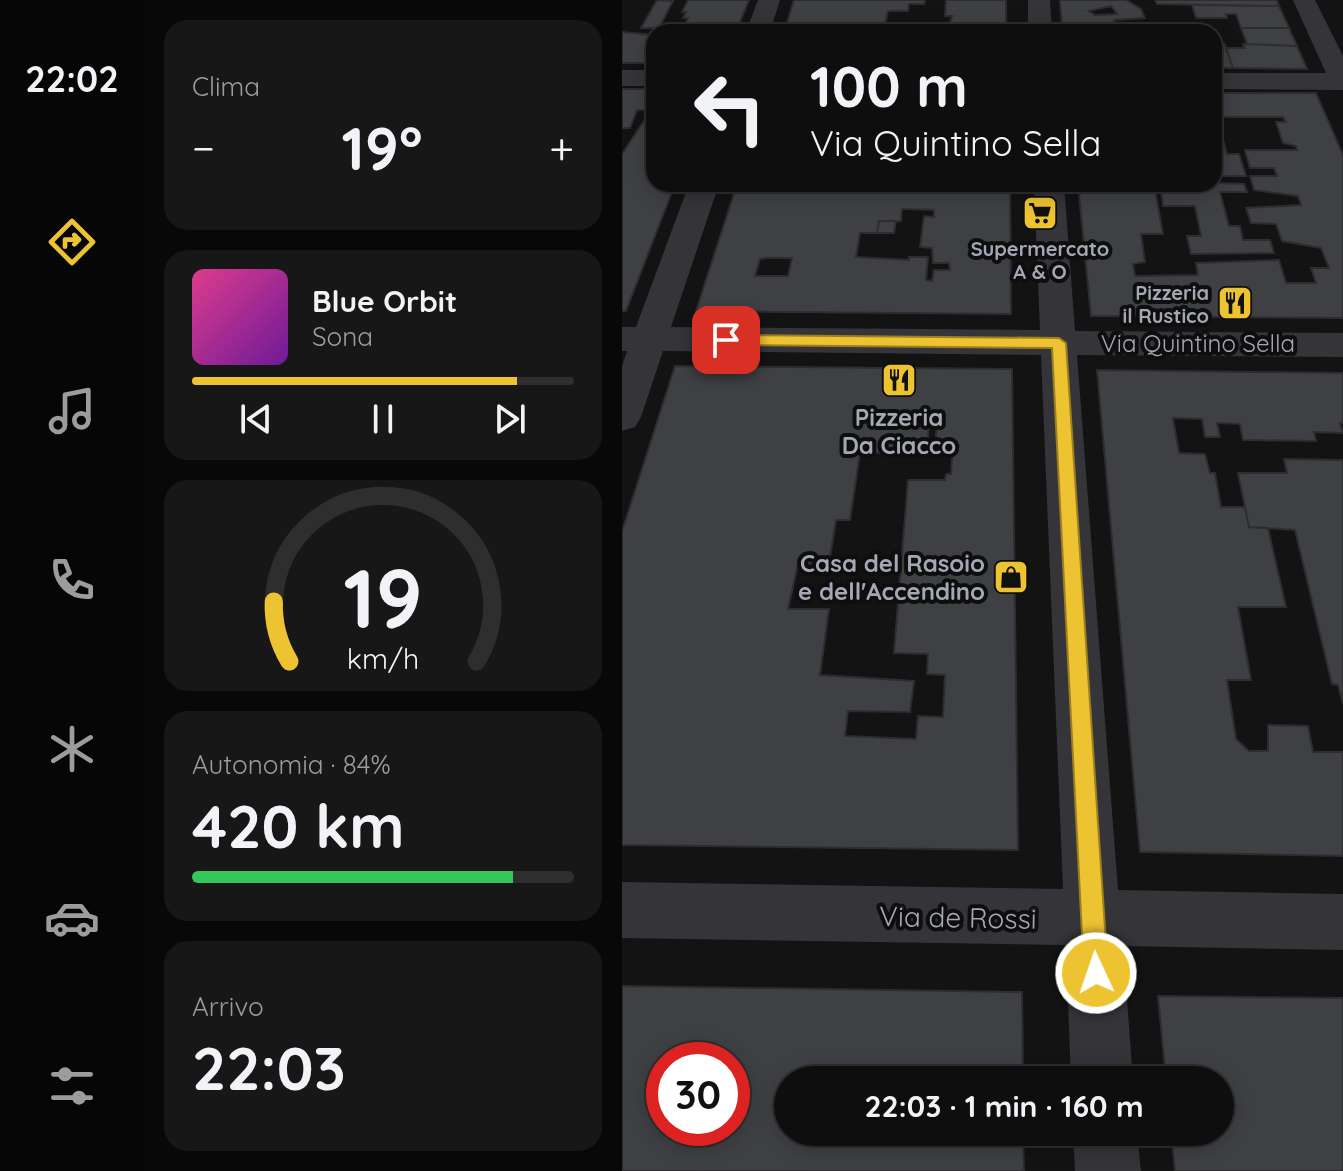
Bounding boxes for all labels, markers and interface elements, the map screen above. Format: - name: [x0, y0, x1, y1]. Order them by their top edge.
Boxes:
- text: 100 m: [810, 51, 968, 121]
- text: 22:02: [25, 56, 119, 101]
- icon: left: [678, 56, 782, 160]
- text: Clima: [192, 70, 260, 103]
- text: 19°: [342, 110, 423, 185]
- text: −: [192, 120, 215, 175]
- text: +: [549, 120, 574, 175]
- text: Via Quintino Sella: [810, 120, 1101, 165]
- supermarket icon: Supermercato A & O: [1021, 194, 1059, 232]
- icon: directions: [44, 214, 100, 270]
- place label: Supermercato A & O: [971, 236, 1109, 284]
- place label: Pizzeria il Rustico: [1123, 280, 1209, 328]
- text: Blue Orbit: [312, 282, 457, 320]
- restaurant icon: Pizzeria il Rustico: [1216, 284, 1254, 322]
- pin: [692, 306, 760, 374]
- icon: arrive: [704, 318, 748, 362]
- text: Sona: [312, 320, 373, 353]
- street label: Via Quintino Sella: [1101, 328, 1295, 358]
- restaurant icon: Pizzeria Da Ciacco: [880, 361, 918, 399]
- icon: music: [44, 383, 100, 439]
- icon: previous: [234, 397, 278, 441]
- icon: pause: [361, 397, 405, 441]
- icon: next: [488, 397, 532, 441]
- place label: Pizzeria Da Ciacco: [842, 402, 956, 460]
- text: 19: [343, 544, 423, 648]
- place label: Casa del Rasoio e dell'Accendino: [798, 548, 985, 606]
- icon: phone: [44, 552, 100, 608]
- shop icon: Casa del Rasoio e dell'Accendino: [992, 558, 1030, 596]
- text: km/h: [347, 640, 419, 676]
- icon: climate: [44, 721, 100, 777]
- text: Autonomia · 84%: [192, 748, 391, 781]
- text: 420 km: [192, 788, 405, 863]
- icon: car: [44, 890, 100, 946]
- street label: Via de Rossi: [879, 898, 1037, 936]
- position arrow: [1054, 931, 1138, 1015]
- text: Arrivo: [192, 990, 264, 1023]
- text: 22:03: [192, 1030, 346, 1105]
- speed limit sign: 30: [646, 1042, 750, 1146]
- icon: filters: [44, 1058, 100, 1114]
- text: 22:03 · 1 min · 160 m: [864, 1087, 1144, 1125]

